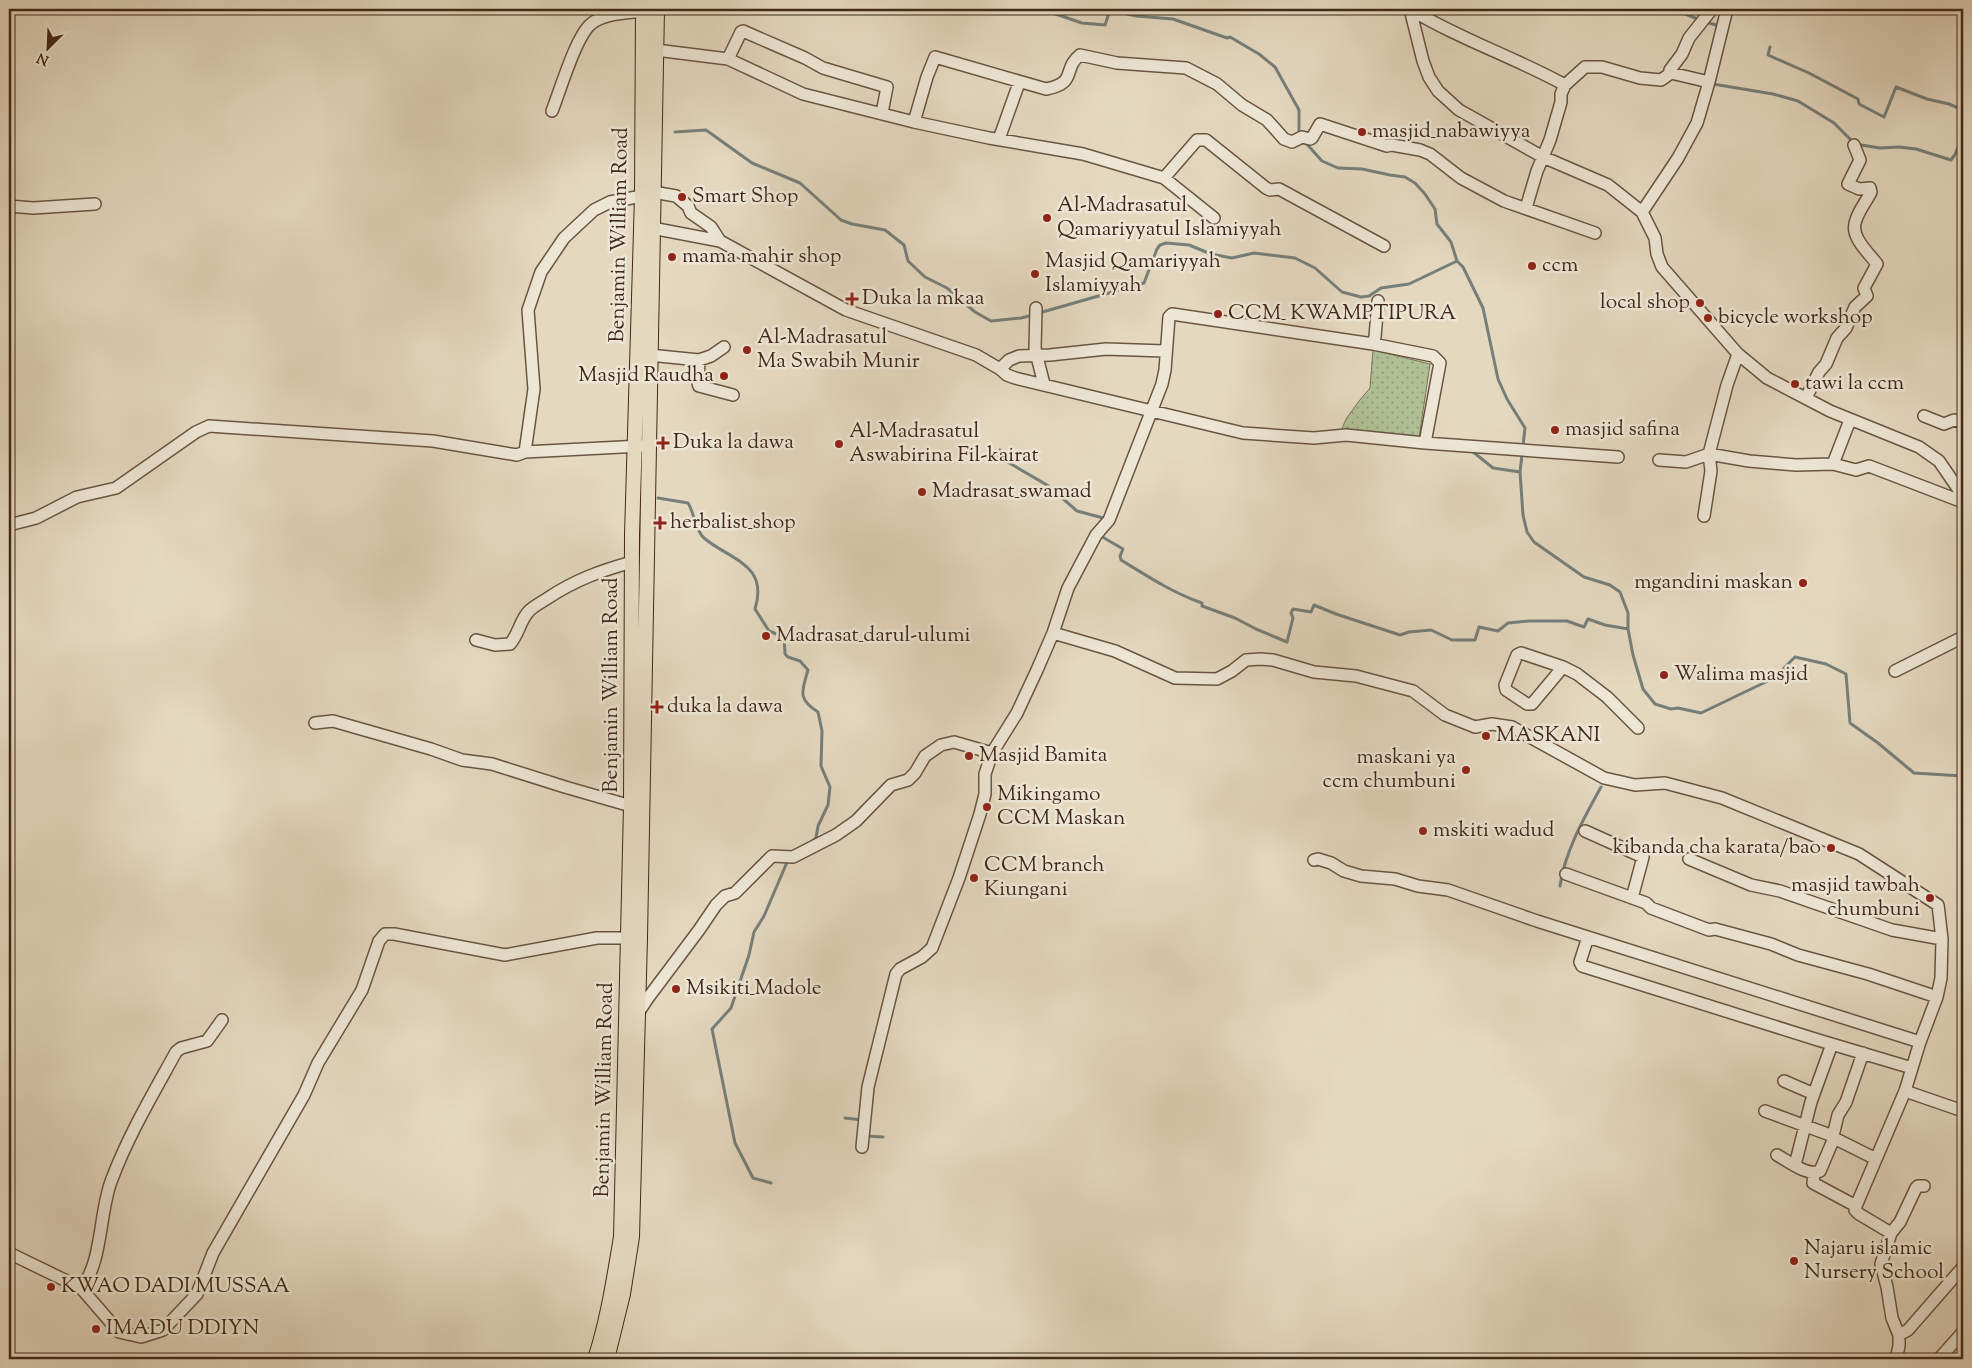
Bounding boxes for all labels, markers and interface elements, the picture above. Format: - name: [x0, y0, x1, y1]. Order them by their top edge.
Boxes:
- north arrow: [22, 22, 72, 72]
- text: N: [34, 47, 53, 69]
- place label: masjid_nabawiyya: [1372, 117, 1531, 147]
- marker: masjid_nabawiyya: [1356, 126, 1368, 138]
- street label: Benjamin William Road: [603, 127, 637, 343]
- place label: Smart Shop: [692, 182, 798, 212]
- marker: Smart Shop: [676, 191, 688, 203]
- place label: Al-Madrasatul Qamariyyatul Islamiyyah: [1057, 191, 1282, 245]
- marker: Al-Madrasatul Qamariyyatul Islamiyyah: [1041, 212, 1053, 224]
- place label: mama mahir shop: [682, 242, 841, 272]
- place label: Masjid Qamariyyah Islamiyyah: [1045, 247, 1221, 301]
- marker: mama mahir shop: [666, 251, 678, 263]
- place label: ccm: [1542, 251, 1578, 281]
- marker: ccm: [1526, 260, 1538, 272]
- marker: Masjid Qamariyyah Islamiyyah: [1029, 268, 1041, 280]
- place label: Duka la mkaa: [862, 284, 985, 314]
- place label: local shop: [1600, 288, 1690, 318]
- marker: Duka la mkaa: [846, 293, 858, 305]
- marker: local shop: [1694, 297, 1706, 309]
- place label: CCM_ KWAMPTIPURA: [1228, 299, 1456, 329]
- place label: bicycle workshop: [1718, 303, 1873, 333]
- marker: CCM_ KWAMPTIPURA: [1212, 308, 1224, 320]
- marker: bicycle workshop: [1702, 312, 1714, 324]
- place label: Al-Madrasatul Ma Swabih Munir: [757, 323, 920, 377]
- marker: Al-Madrasatul Ma Swabih Munir: [741, 344, 753, 356]
- place label: Masjid Raudha: [578, 361, 714, 391]
- place label: tawi la ccm: [1805, 369, 1904, 399]
- marker: Masjid Raudha: [718, 370, 730, 382]
- marker: tawi la ccm: [1789, 378, 1801, 390]
- place label: masjid safina: [1565, 415, 1680, 445]
- place label: Al-Madrasatul Aswabirina Fil-kairat: [849, 417, 1039, 471]
- marker: masjid safina: [1549, 424, 1561, 436]
- place label: Duka la dawa: [673, 428, 794, 458]
- marker: Duka la dawa: [657, 437, 669, 449]
- marker: Al-Madrasatul Aswabirina Fil-kairat: [833, 438, 845, 450]
- place label: Madrasat_swamad: [932, 477, 1092, 507]
- marker: Madrasat_swamad: [916, 486, 928, 498]
- place label: herbalist_shop: [670, 508, 796, 538]
- marker: herbalist_shop: [654, 517, 666, 529]
- place label: mgandini maskan: [1634, 568, 1793, 598]
- street label: Benjamin William Road: [597, 577, 627, 793]
- marker: mgandini maskan: [1797, 577, 1809, 589]
- place label: Madrasat_darul-ulumi: [776, 621, 970, 651]
- marker: Madrasat_darul-ulumi: [760, 630, 772, 642]
- place label: Walima masjid: [1674, 660, 1808, 690]
- marker: Walima masjid: [1658, 669, 1670, 681]
- place label: duka la dawa: [667, 692, 783, 722]
- marker: duka la dawa: [651, 701, 663, 713]
- place label: MASKANI: [1496, 721, 1601, 751]
- marker: MASKANI: [1480, 730, 1492, 742]
- place label: Masjid Bamita: [979, 741, 1108, 771]
- place label: maskani ya ccm chumbuni: [1322, 743, 1456, 797]
- marker: Masjid Bamita: [963, 750, 975, 762]
- marker: maskani ya ccm chumbuni: [1460, 764, 1472, 776]
- place label: Mikingamo CCM Maskan: [997, 780, 1125, 834]
- marker: Mikingamo CCM Maskan: [981, 801, 993, 813]
- place label: mskiti wadud: [1433, 816, 1554, 846]
- marker: mskiti wadud: [1417, 825, 1429, 837]
- place label: kibanda cha karata/bao: [1613, 833, 1821, 863]
- marker: kibanda cha karata/bao: [1825, 842, 1837, 854]
- place label: CCM branch Kiungani: [984, 851, 1105, 905]
- place label: masjid tawbah chumbuni: [1791, 871, 1920, 925]
- marker: CCM branch Kiungani: [968, 872, 980, 884]
- marker: masjid tawbah chumbuni: [1924, 892, 1936, 904]
- place label: Msikiti_Madole: [686, 974, 822, 1004]
- street label: Benjamin William Road: [588, 982, 622, 1198]
- marker: Msikiti_Madole: [670, 983, 682, 995]
- place label: Najaru islamic Nursery School: [1804, 1234, 1944, 1288]
- marker: Najaru islamic Nursery School: [1788, 1255, 1800, 1267]
- place label: KWAO DADI MUSSAA: [61, 1272, 290, 1302]
- marker: KWAO DADI MUSSAA: [45, 1281, 57, 1293]
- place label: IMADU DDIYN: [106, 1314, 260, 1344]
- marker: IMADU DDIYN: [90, 1323, 102, 1335]

